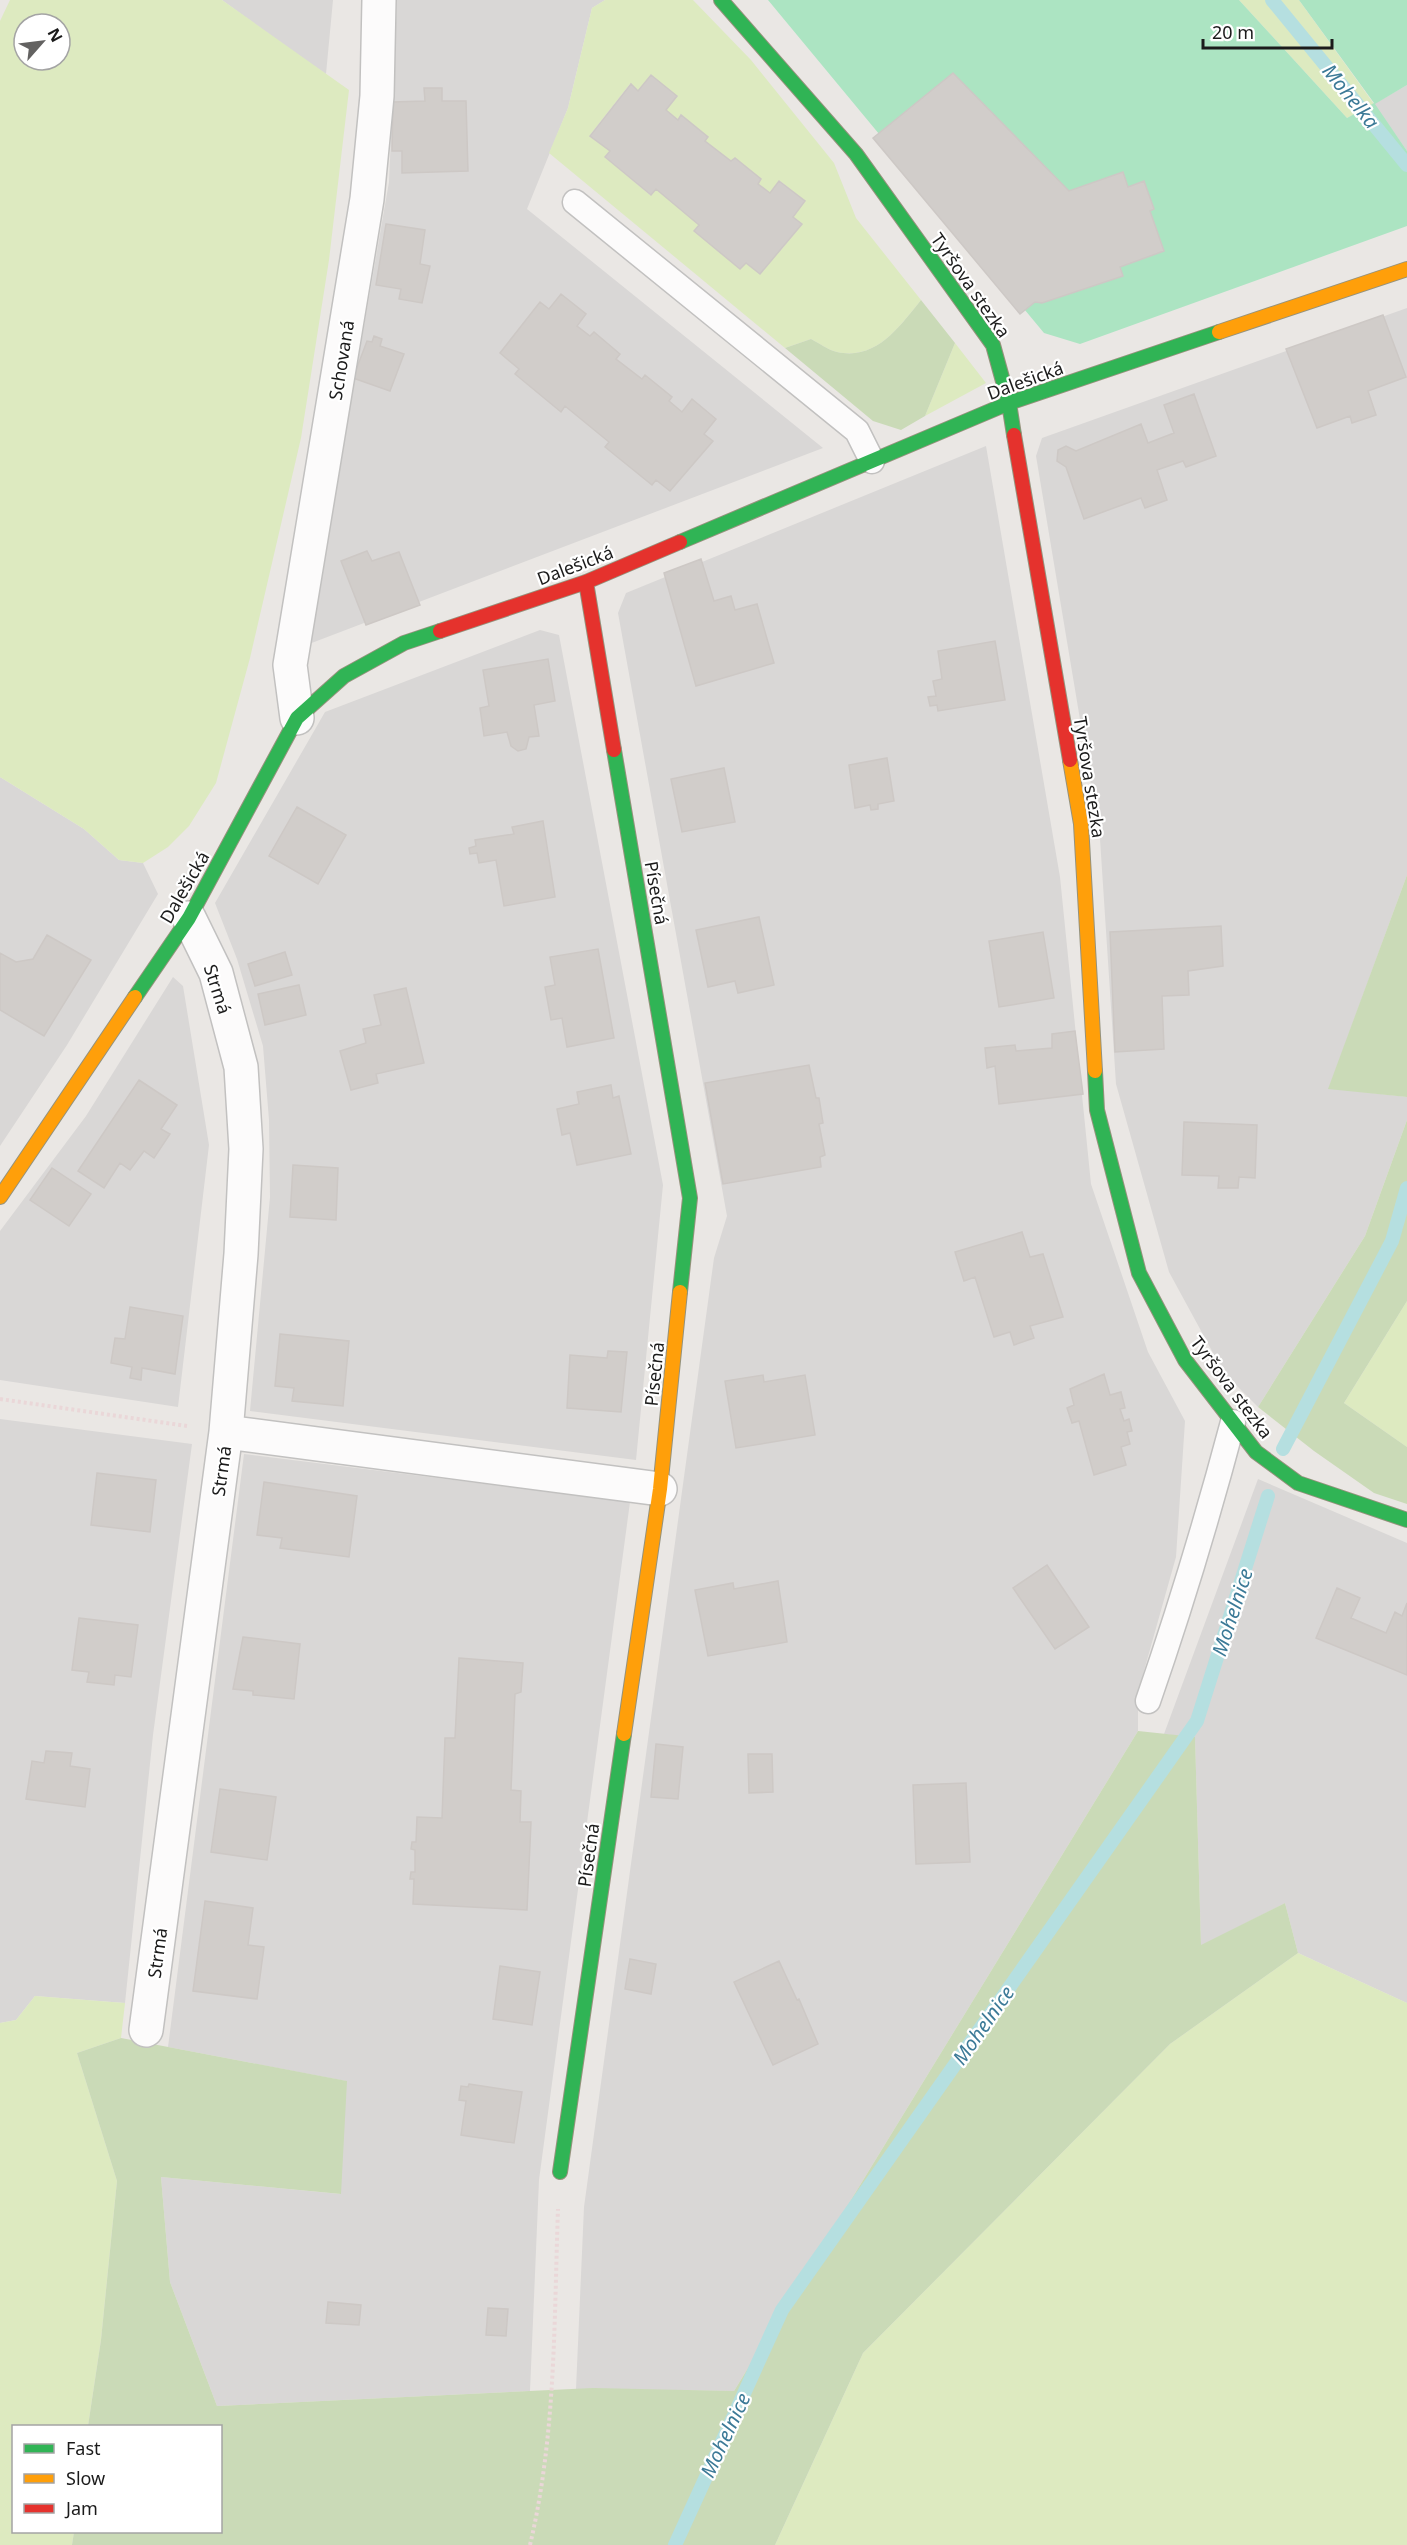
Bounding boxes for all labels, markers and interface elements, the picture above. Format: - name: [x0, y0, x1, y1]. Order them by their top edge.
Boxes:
- north arrow: [12, 12, 72, 72]
- scale bar: [1203, 12, 1332, 50]
- text: 20 m: [1212, 20, 1254, 44]
- text: N: [42, 24, 68, 46]
- water label: Mohelka: [1317, 58, 1385, 134]
- street label: Tyršova stezka: [926, 228, 1016, 342]
- street label: Schovaná: [323, 318, 359, 402]
- street label: Dalešická: [983, 355, 1067, 405]
- street label: Dalešická: [534, 540, 616, 590]
- street label: Tyršova stezka: [1069, 715, 1111, 839]
- street label: Dalešická: [154, 847, 214, 927]
- street label: Písečná: [640, 859, 674, 927]
- street label: Strmá: [199, 961, 237, 1017]
- street label: Tyršova stezka: [1186, 1331, 1278, 1443]
- street label: Písečná: [639, 1341, 669, 1407]
- street label: Strmá: [206, 1444, 236, 1498]
- water label: Mohelnice: [1205, 1565, 1259, 1659]
- street label: Písečná: [572, 1822, 604, 1888]
- street label: Strmá: [142, 1926, 172, 1980]
- water label: Mohelnice: [946, 1980, 1020, 2070]
- water label: Mohelnice: [694, 2388, 756, 2482]
- legend: [12, 2425, 222, 2533]
- text: Fast: [66, 2436, 101, 2460]
- text: Slow: [66, 2466, 105, 2490]
- text: Jam: [64, 2496, 98, 2520]

